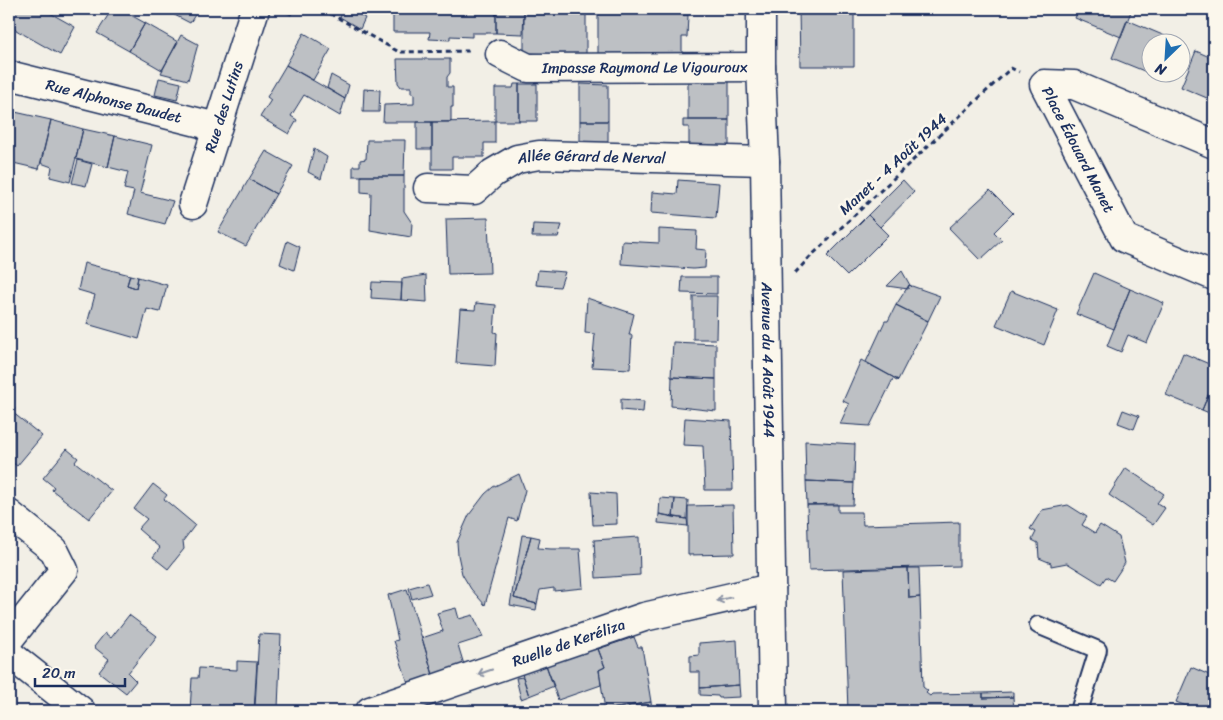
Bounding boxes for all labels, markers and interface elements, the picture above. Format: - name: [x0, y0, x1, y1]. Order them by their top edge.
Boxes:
- north arrow: [1140, 32, 1190, 82]
- street label: Impasse Raymond Le Vigouroux: [541, 54, 748, 81]
- text: N: [1151, 56, 1171, 83]
- street label: Rue des Lutins: [197, 58, 251, 156]
- street label: Rue Alphonse Daudet: [43, 72, 185, 131]
- street label: Place Édouard Manet: [1034, 82, 1122, 218]
- street label: Manet - 4 Août 1944: [833, 107, 953, 221]
- street label: Allée Gérard de Nerval: [514, 142, 667, 172]
- street label: Avenue du 4 Août 1944: [754, 281, 782, 438]
- one-way arrow: [716, 595, 732, 604]
- street label: Ruelle de Keréliza: [509, 611, 629, 674]
- scale bar: [35, 655, 125, 687]
- text: 20 m: [42, 660, 76, 686]
- one-way arrow: [477, 668, 493, 677]

